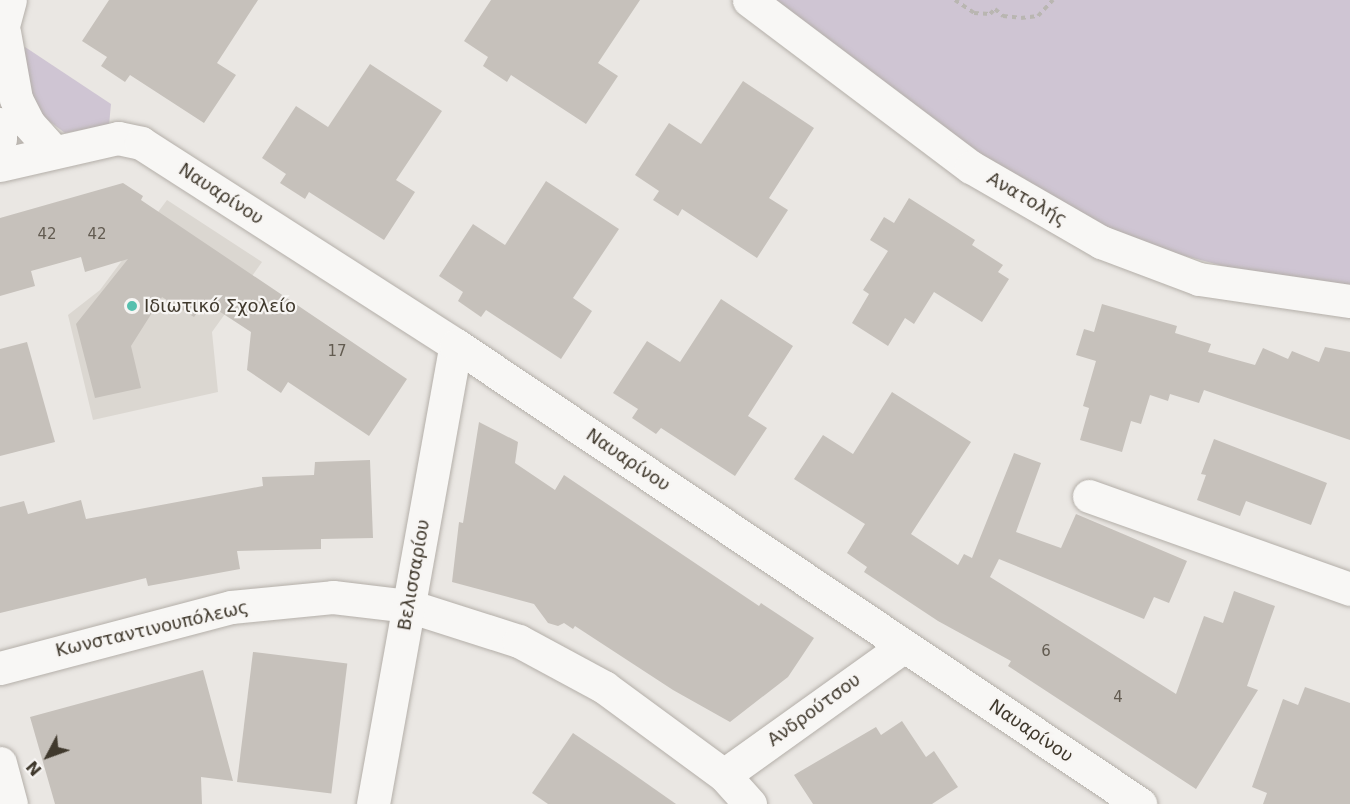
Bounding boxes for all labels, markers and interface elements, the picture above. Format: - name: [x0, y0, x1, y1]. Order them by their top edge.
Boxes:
- street label: Ναυαρίνου: [175, 159, 267, 229]
- street label: Ανατολής: [983, 167, 1071, 231]
- house number: 42: [37, 226, 57, 244]
- house number: 42: [87, 226, 107, 244]
- place label: Ιδιωτικό Σχολείο: [144, 295, 296, 317]
- marker: Ιδιωτικό Σχολείο: [125, 299, 139, 313]
- house number: 17: [327, 343, 347, 361]
- street label: Ναυαρίνου: [582, 424, 674, 496]
- street label: Βελισσαρίου: [394, 518, 434, 632]
- street label: Κωνσταντινουπόλεως: [53, 596, 251, 662]
- house number: 6: [1041, 643, 1051, 661]
- street label: Ανδρούτσου: [763, 669, 865, 751]
- house number: 4: [1113, 689, 1123, 707]
- street label: Ναυαρίνου: [985, 695, 1077, 767]
- north arrow: [18, 726, 78, 786]
- text: N: [22, 757, 46, 779]

